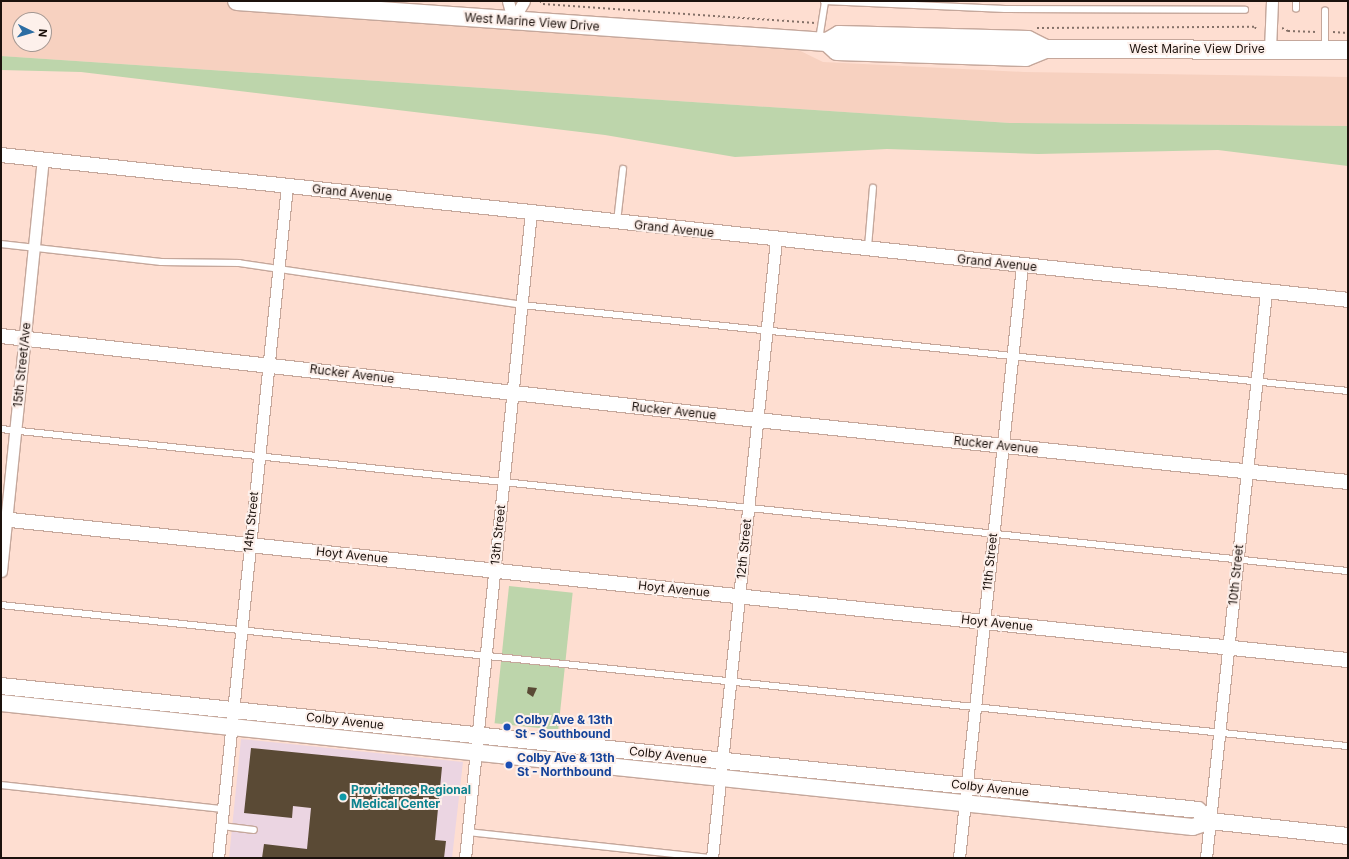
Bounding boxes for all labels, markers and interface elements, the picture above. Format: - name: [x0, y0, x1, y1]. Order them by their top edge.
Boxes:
- street label: West Marine View Drive: [464, 10, 600, 34]
- north arrow: [12, 12, 52, 52]
- text: N: [36, 28, 50, 38]
- street label: West Marine View Drive: [1129, 42, 1265, 56]
- street label: Grand Avenue: [311, 182, 393, 204]
- street label: Grand Avenue: [633, 218, 715, 240]
- street label: Grand Avenue: [956, 252, 1038, 274]
- street label: 15th Street/Ave: [10, 322, 34, 408]
- street label: Rucker Avenue: [309, 362, 395, 386]
- street label: Rucker Avenue: [631, 399, 717, 423]
- street label: Rucker Avenue: [953, 433, 1039, 457]
- street label: 14th Street: [241, 491, 261, 553]
- street label: 13th Street: [488, 504, 508, 566]
- street label: 12th Street: [734, 518, 754, 580]
- street label: 11th Street: [980, 532, 1000, 592]
- street label: Hoyt Avenue: [315, 544, 389, 566]
- street label: 10th Street: [1226, 544, 1246, 606]
- street label: Hoyt Avenue: [637, 578, 711, 600]
- street label: Hoyt Avenue: [960, 612, 1034, 634]
- street label: Colby Avenue: [305, 710, 385, 732]
- place label: Colby Ave & 13th St - Southbound: [515, 713, 613, 741]
- marker: Colby Ave & 13th St - Southbound: [502, 722, 512, 732]
- street label: Colby Avenue: [628, 744, 708, 766]
- place label: Colby Ave & 13th St - Northbound: [517, 751, 615, 779]
- marker: Colby Ave & 13th St - Northbound: [504, 760, 514, 770]
- street label: Colby Avenue: [950, 777, 1030, 799]
- place label: Providence Regional Medical Center: [351, 783, 471, 811]
- marker: Providence Regional Medical Center: [338, 792, 348, 802]

